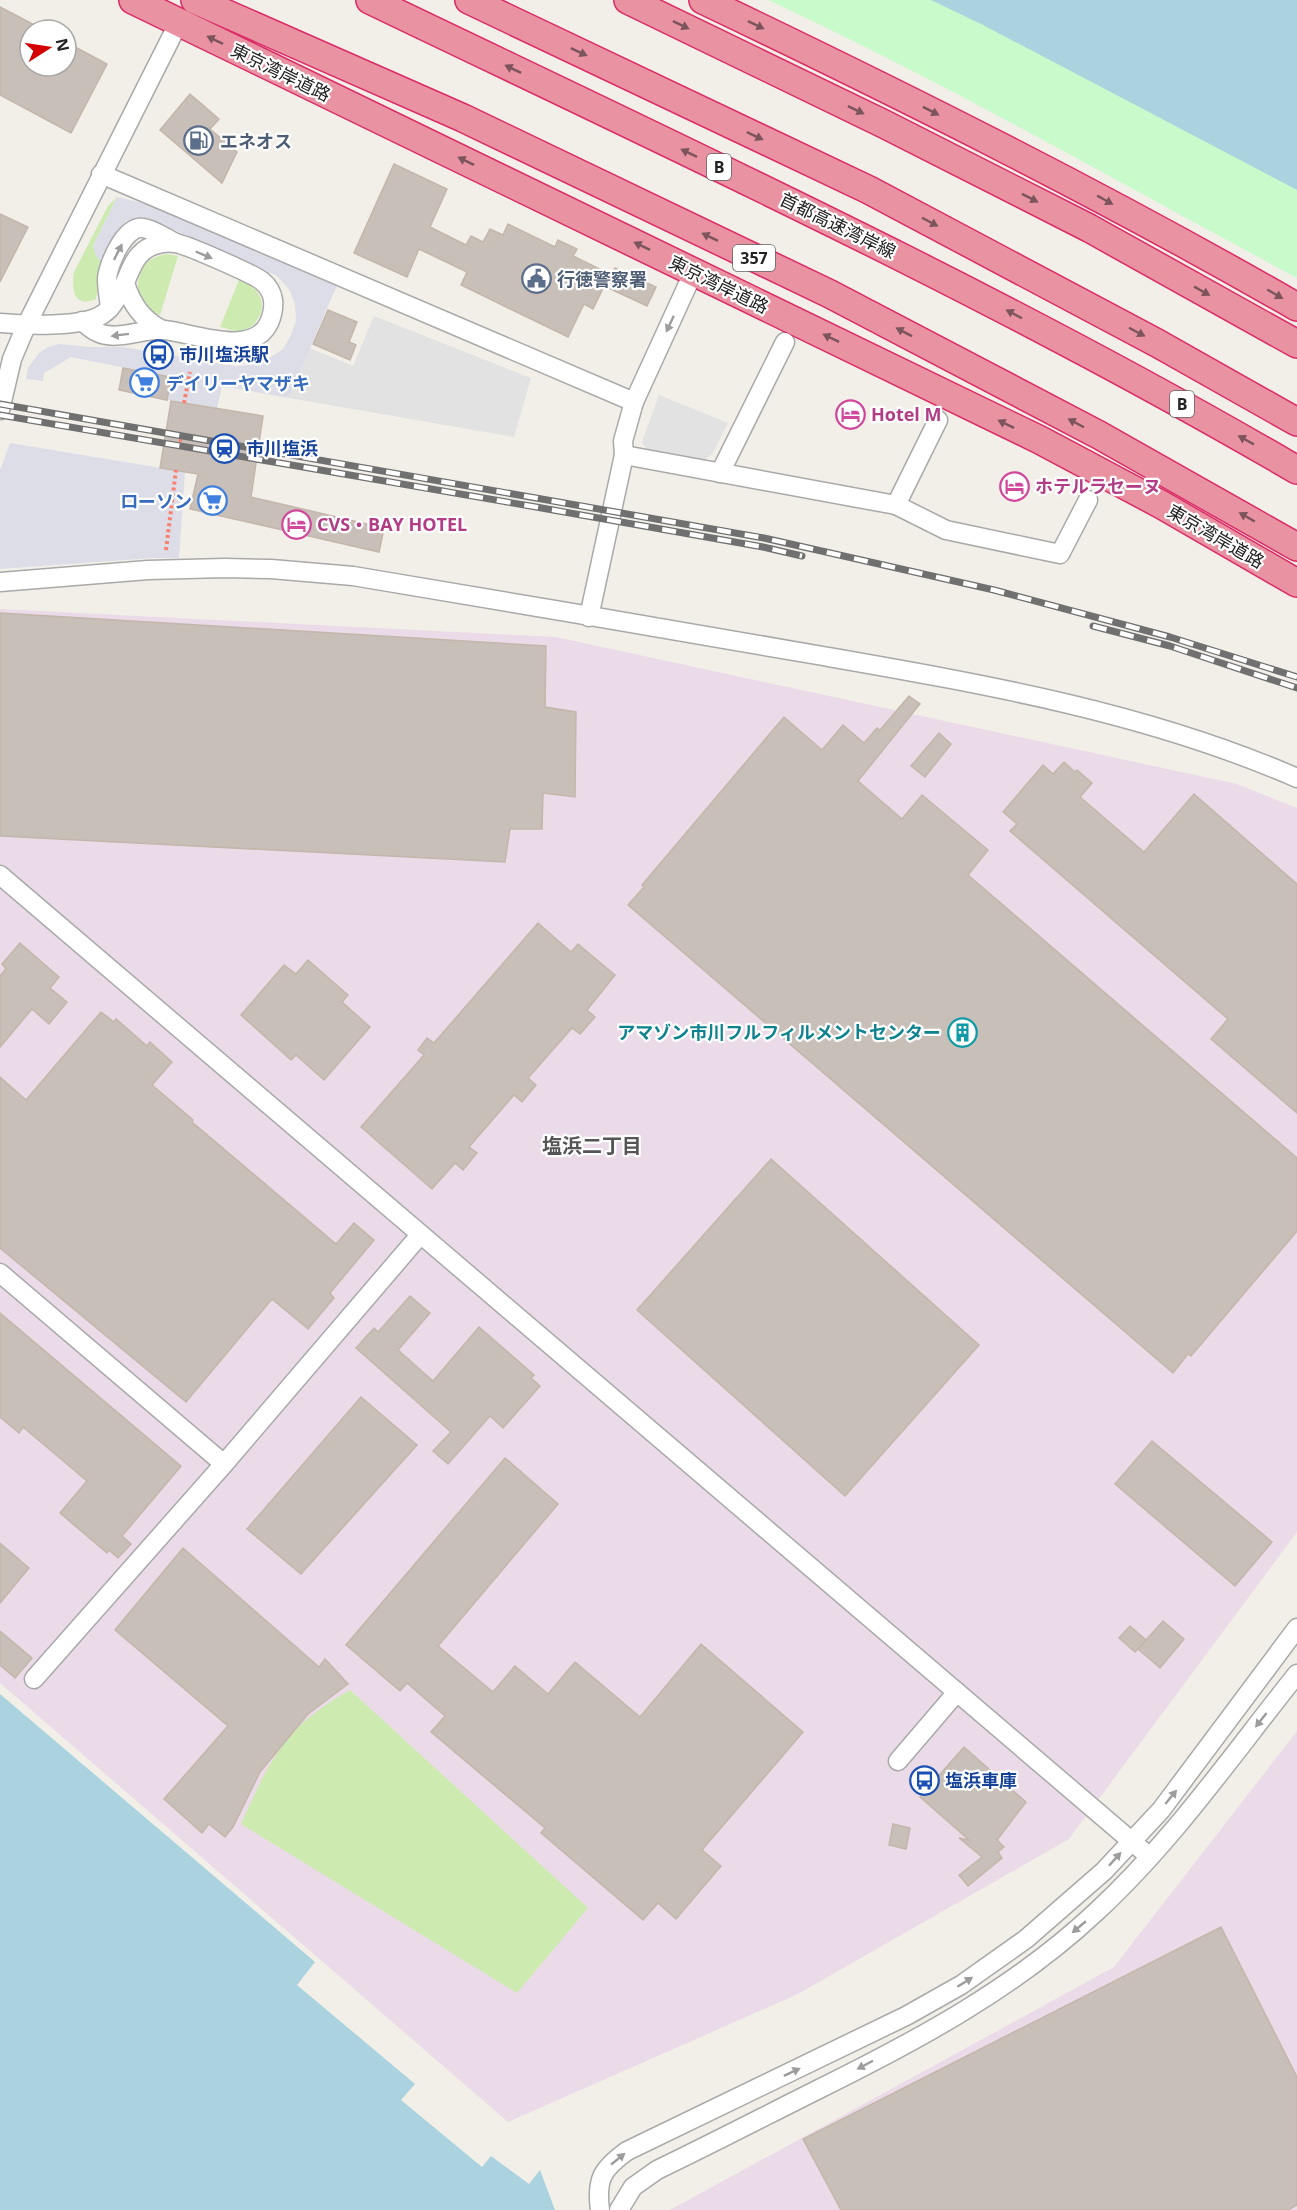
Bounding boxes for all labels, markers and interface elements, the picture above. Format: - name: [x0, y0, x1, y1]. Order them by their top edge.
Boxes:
- north arrow: [18, 18, 78, 78]
- one-way arrow: [672, 21, 689, 30]
- one-way arrow: [747, 21, 764, 30]
- one-way arrow: [206, 35, 223, 44]
- text: N: [51, 36, 75, 54]
- street label: 東京湾岸道路: [227, 38, 335, 106]
- one-way arrow: [570, 47, 588, 57]
- one-way arrow: [504, 64, 522, 74]
- one-way arrow: [848, 106, 865, 115]
- one-way arrow: [923, 106, 940, 115]
- fuel station icon: エネオス: [183, 125, 215, 157]
- place label: エネオス: [220, 129, 292, 153]
- one-way arrow: [747, 132, 764, 141]
- one-way arrow: [680, 148, 697, 157]
- road number: B: [707, 154, 731, 180]
- one-way arrow: [458, 156, 475, 166]
- street label: 首都高速湾岸線: [776, 187, 900, 263]
- one-way arrow: [1021, 193, 1039, 203]
- one-way arrow: [1096, 195, 1113, 205]
- one-way arrow: [921, 217, 939, 227]
- one-way arrow: [701, 232, 718, 241]
- one-way arrow: [633, 241, 650, 250]
- one-way arrow: [113, 243, 122, 260]
- road number: 357: [733, 245, 775, 271]
- one-way arrow: [195, 250, 213, 260]
- street label: 東京湾岸道路: [665, 250, 773, 318]
- public building icon: 行徳警察署: [520, 263, 552, 295]
- place label: 行徳警察署: [557, 267, 647, 291]
- one-way arrow: [1193, 286, 1210, 296]
- one-way arrow: [1267, 289, 1283, 300]
- one-way arrow: [1005, 309, 1022, 319]
- one-way arrow: [665, 316, 674, 333]
- one-way arrow: [895, 327, 912, 337]
- one-way arrow: [1128, 327, 1145, 337]
- one-way arrow: [111, 330, 130, 339]
- one-way arrow: [822, 334, 839, 343]
- bus stop icon: 市川塩浜駅: [142, 338, 174, 370]
- place label: 市川塩浜駅: [179, 342, 269, 366]
- supermarket icon: デイリーヤマザキ: [129, 367, 161, 399]
- place label: デイリーヤマザキ: [166, 371, 310, 395]
- road number: B: [1170, 391, 1194, 417]
- hotel icon: Hotel M: [834, 398, 866, 430]
- place label: Hotel M: [871, 402, 942, 426]
- one-way arrow: [1067, 418, 1084, 428]
- one-way arrow: [998, 419, 1015, 428]
- station icon: 市川塩浜: [209, 432, 241, 464]
- one-way arrow: [1238, 435, 1255, 445]
- place label: 市川塩浜: [246, 436, 318, 460]
- hotel icon: ホテルラセーヌ: [998, 470, 1030, 502]
- place label: ホテルラセーヌ: [1035, 474, 1161, 498]
- supermarket icon: ローソン: [197, 485, 229, 517]
- place label: ローソン: [120, 489, 192, 513]
- street label: 東京湾岸道路: [1163, 499, 1269, 573]
- hotel icon: CVS・BAY HOTEL: [280, 508, 312, 540]
- place label: CVS・BAY HOTEL: [317, 512, 467, 536]
- one-way arrow: [1238, 513, 1255, 523]
- building icon: アマゾン市川フルフィルメントセンター: [946, 1016, 978, 1048]
- place label: アマゾン市川フルフィルメントセンター: [617, 1020, 941, 1044]
- district label: 塩浜二丁目: [542, 1132, 642, 1159]
- one-way arrow: [1255, 1712, 1268, 1728]
- bus stop icon: 塩浜車庫: [908, 1764, 940, 1796]
- place label: 塩浜車庫: [945, 1768, 1017, 1792]
- one-way arrow: [1164, 1789, 1177, 1805]
- one-way arrow: [1108, 1852, 1122, 1866]
- one-way arrow: [1071, 1921, 1087, 1934]
- one-way arrow: [957, 1977, 973, 1988]
- one-way arrow: [856, 2060, 873, 2070]
- one-way arrow: [783, 2067, 800, 2076]
- one-way arrow: [610, 2152, 626, 2165]

